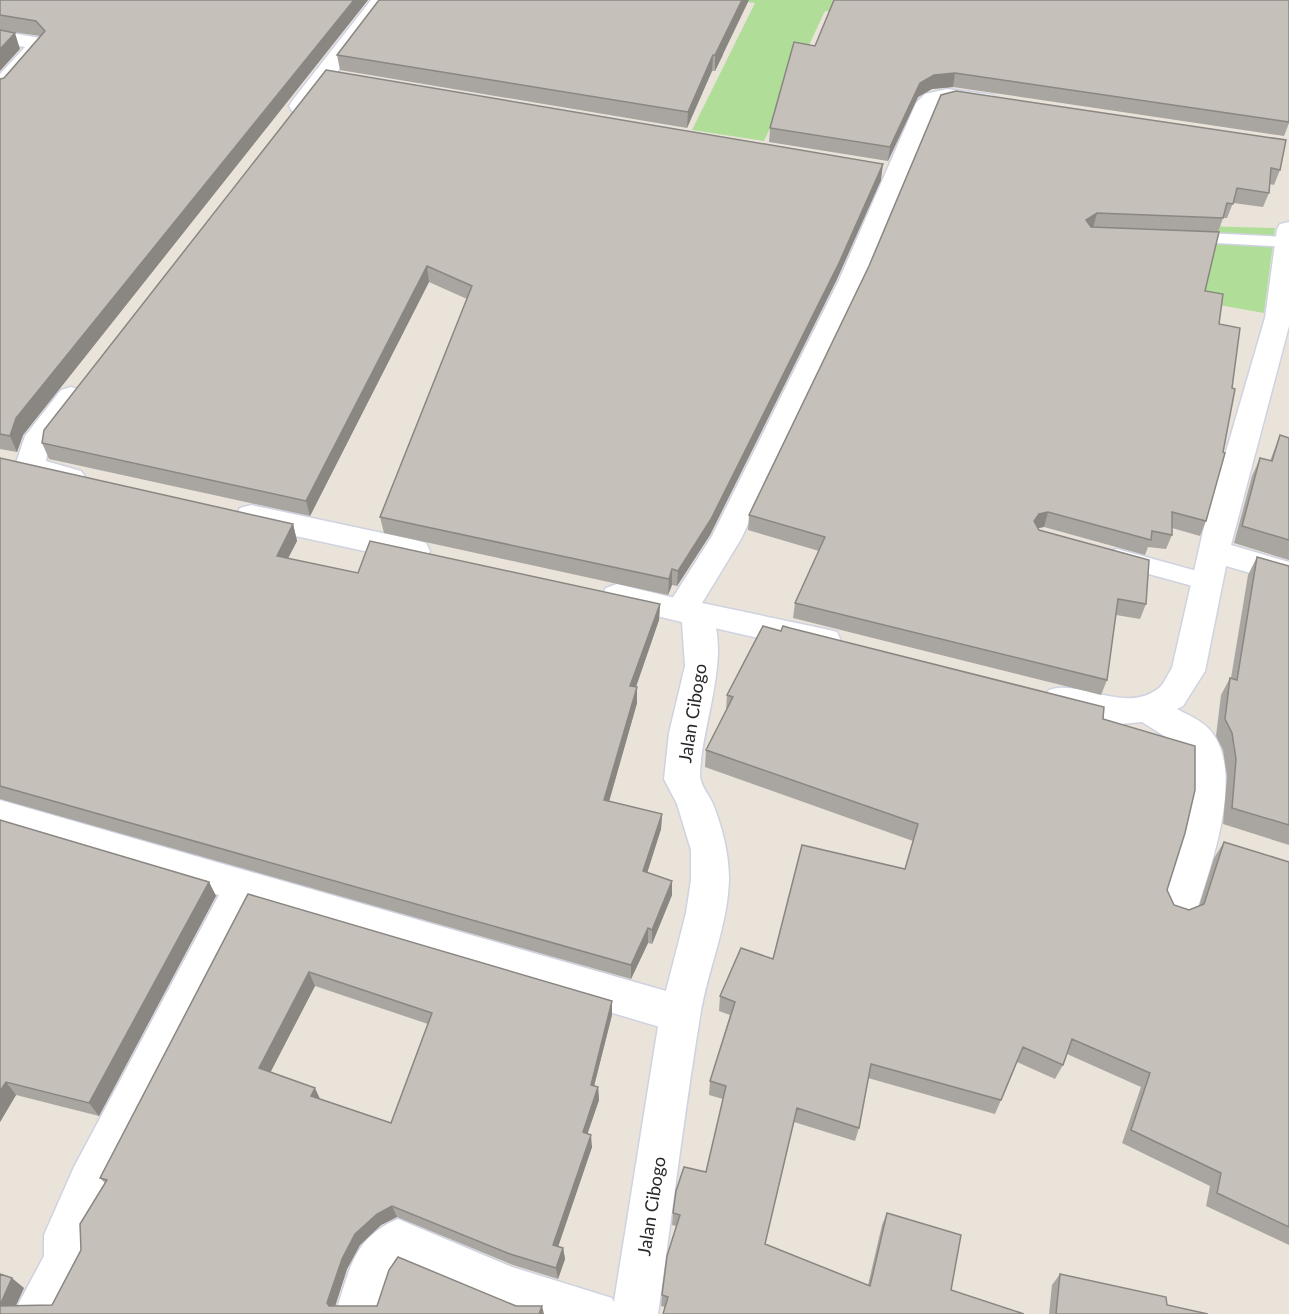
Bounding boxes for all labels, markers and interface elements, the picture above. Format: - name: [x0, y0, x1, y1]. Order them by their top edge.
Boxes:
- street label: Jalan Cibogo: [673, 662, 711, 764]
- street label: Jalan Cibogo: [632, 1155, 670, 1257]

